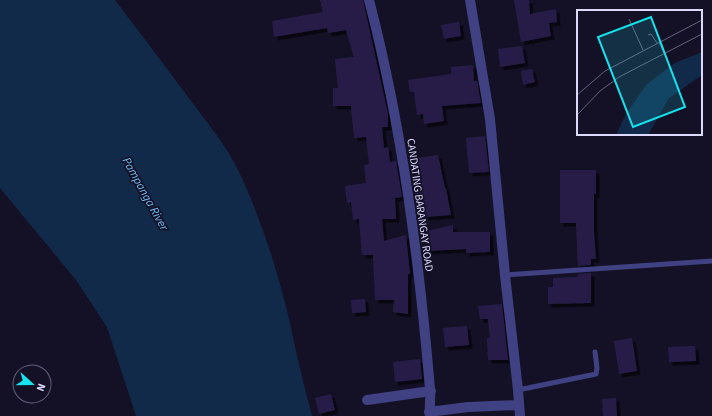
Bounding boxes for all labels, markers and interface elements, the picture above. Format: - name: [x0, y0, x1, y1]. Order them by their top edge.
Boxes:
- inset map: [577, 10, 702, 135]
- street label: CANDATING BARANGAY ROAD: [403, 137, 437, 273]
- water label: Pampanga River: [118, 154, 173, 235]
- north arrow: [12, 364, 52, 404]
- text: N: [33, 381, 49, 394]

